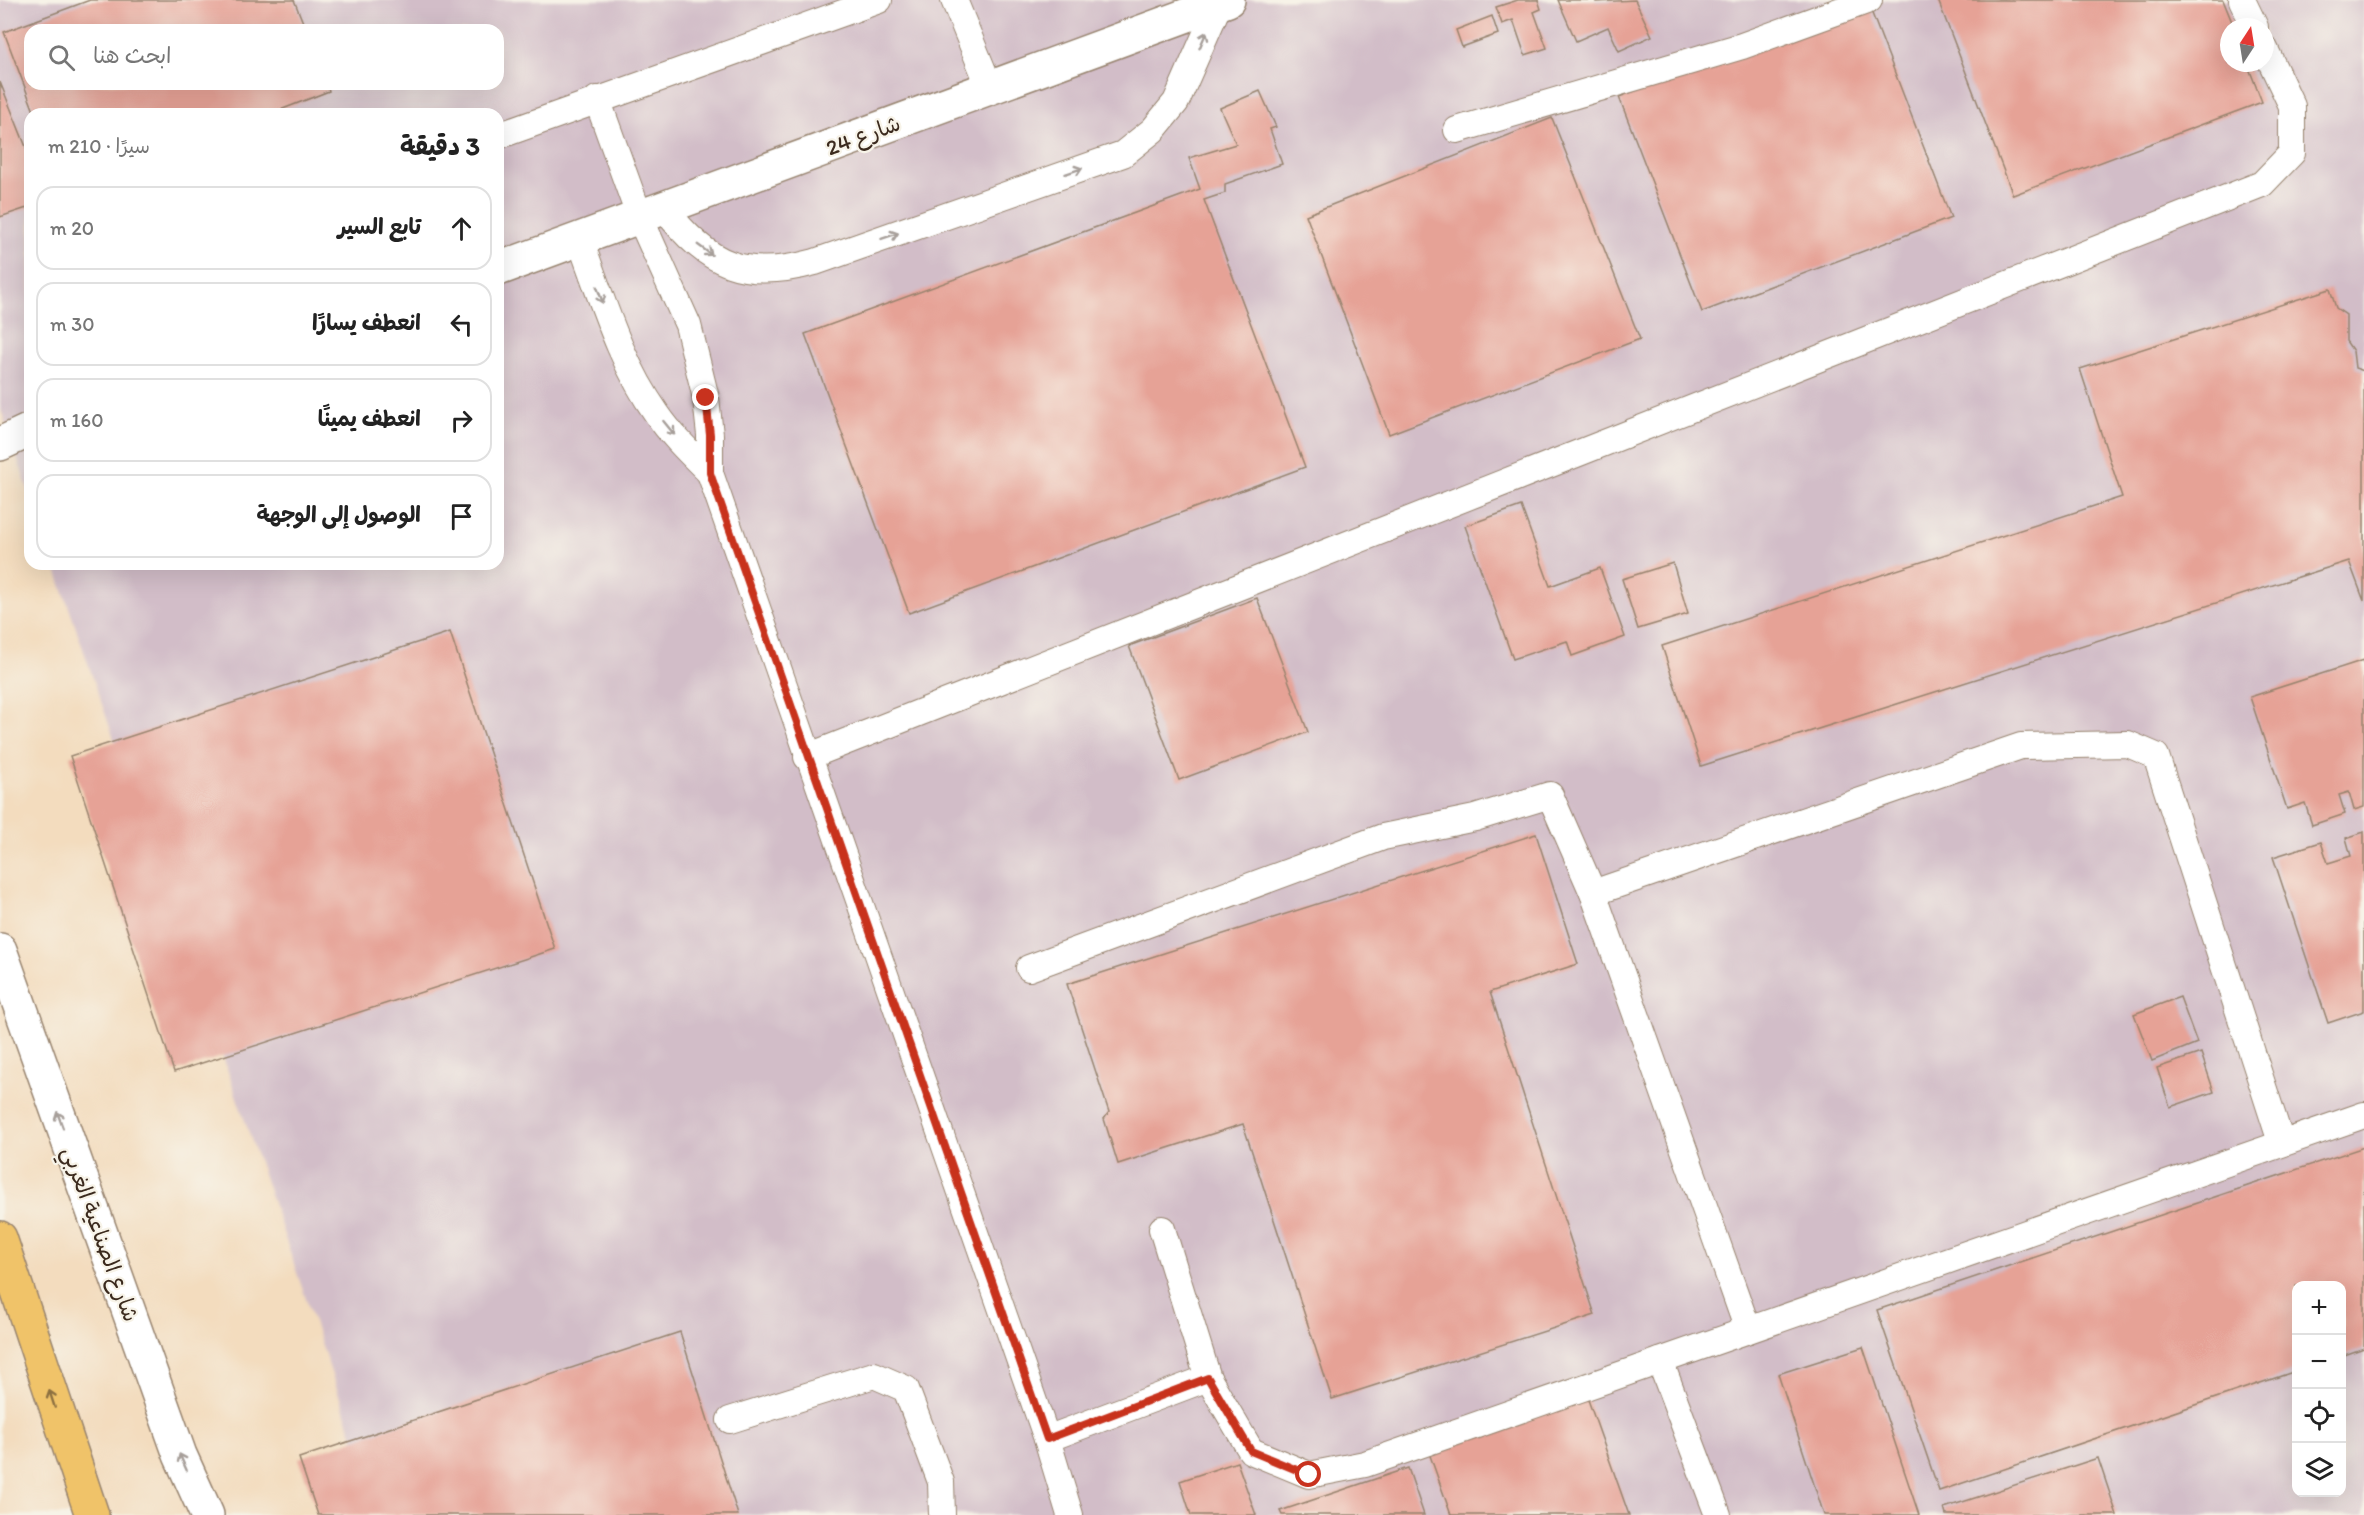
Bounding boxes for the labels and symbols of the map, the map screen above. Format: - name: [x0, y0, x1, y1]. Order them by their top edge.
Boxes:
- north arrow: [2220, 18, 2274, 72]
- one-way arrow: [1198, 31, 1209, 49]
- street label: شارع 24: [822, 110, 905, 163]
- one-way arrow: [1064, 165, 1083, 176]
- one-way arrow: [880, 230, 899, 241]
- one-way arrow: [696, 244, 712, 257]
- one-way arrow: [595, 285, 606, 304]
- route end: [692, 384, 718, 410]
- one-way arrow: [662, 420, 675, 436]
- one-way arrow: [54, 1111, 65, 1130]
- street label: شارع الصناعية الغربي: [51, 1143, 145, 1327]
- one-way arrow: [46, 1390, 57, 1409]
- one-way arrow: [177, 1453, 188, 1471]
- route start: [1295, 1461, 1321, 1487]

